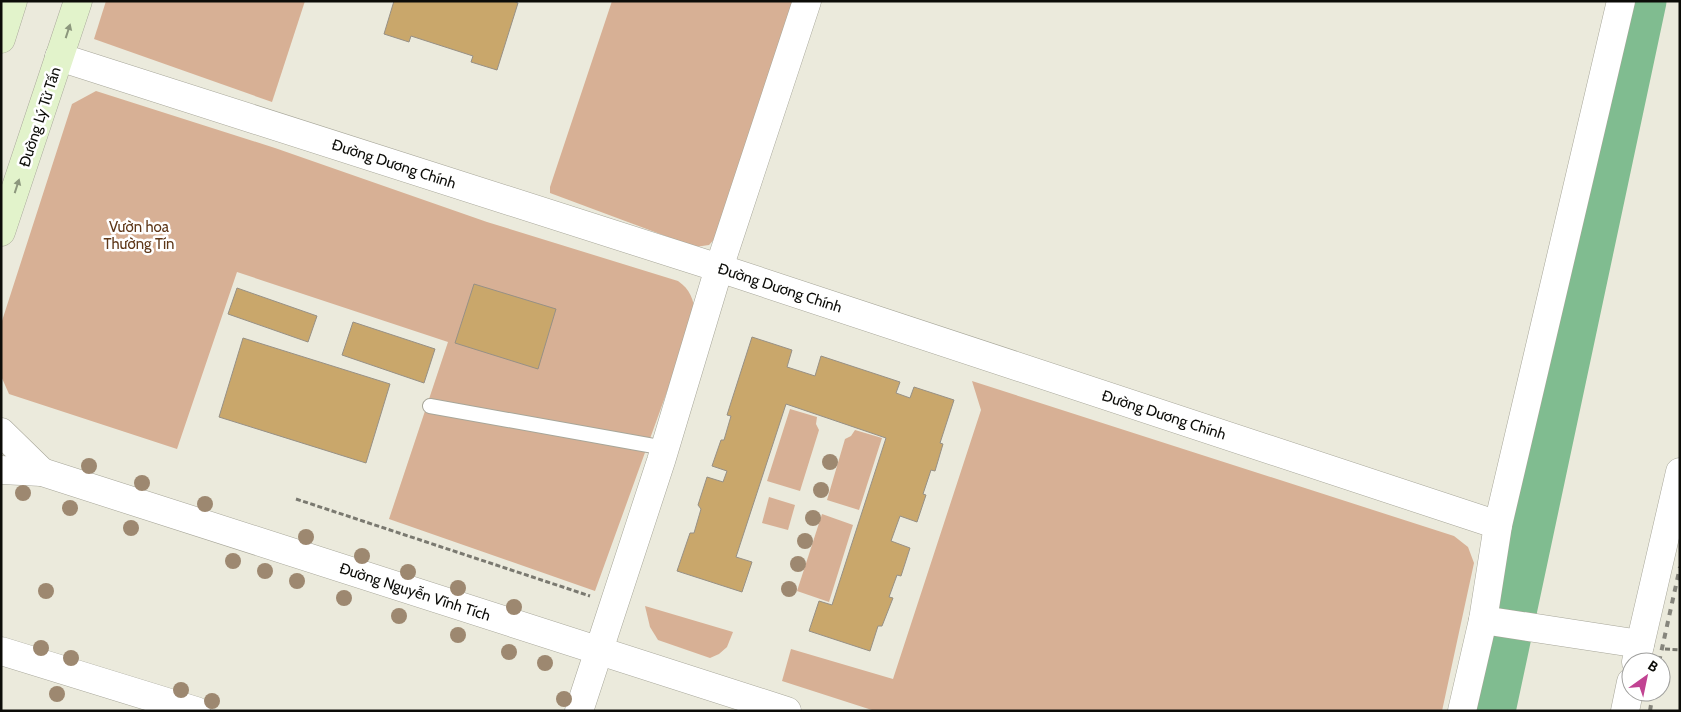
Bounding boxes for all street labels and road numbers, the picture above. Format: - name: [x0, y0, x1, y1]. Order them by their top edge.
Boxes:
- street label: Đường Lý Tử Tấn: [15, 65, 65, 169]
- street label: Đường Dương Chính: [330, 135, 458, 193]
- street label: Đường Dương Chính: [716, 259, 844, 317]
- street label: Đường Dương Chính: [1100, 386, 1228, 444]
- street label: Đường Nguyễn Vĩnh Tích: [337, 559, 493, 625]

